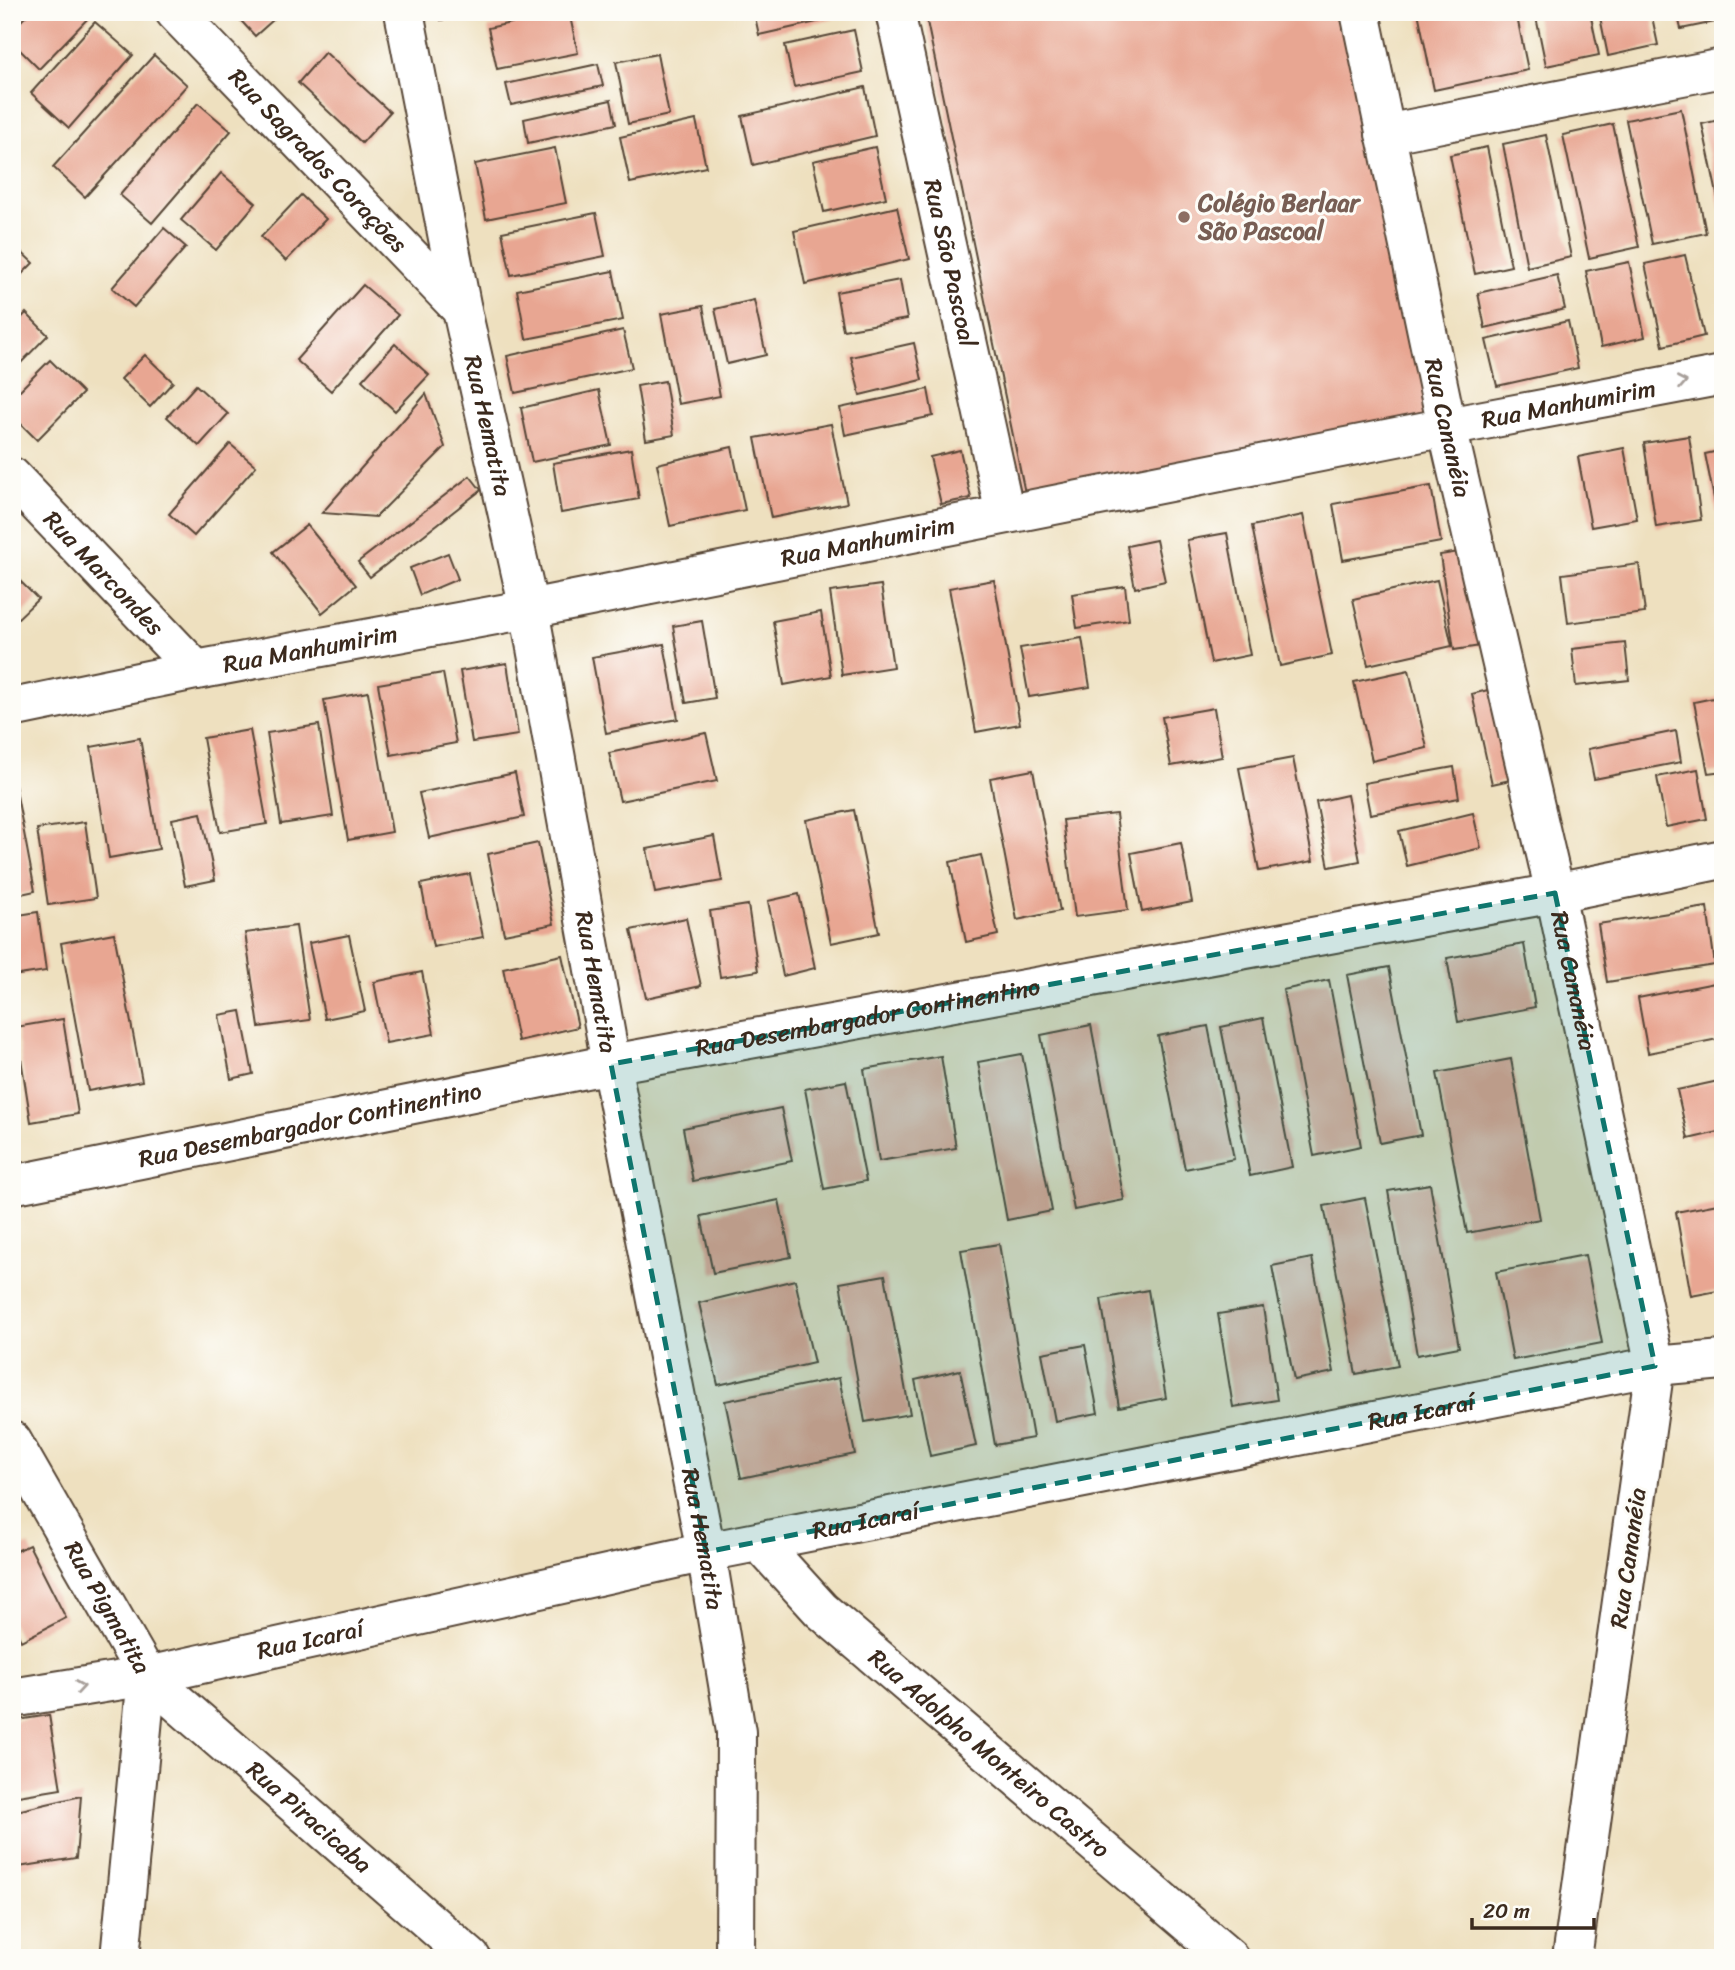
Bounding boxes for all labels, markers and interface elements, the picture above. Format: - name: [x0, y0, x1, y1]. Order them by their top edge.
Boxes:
- street label: Rua Sagrados Corações: [218, 58, 418, 263]
- street label: Rua São Pascoal: [911, 175, 989, 352]
- place label: Colégio Berlaar São Pascoal: [1197, 182, 1361, 252]
- marker: Colégio Berlaar São Pascoal: [1176, 209, 1192, 225]
- street label: Rua Hematita: [452, 351, 524, 500]
- street label: Rua Cananéia: [1412, 354, 1484, 502]
- street label: Rua Manhumirim: [1478, 367, 1659, 441]
- one-way arrow: [1676, 376, 1688, 391]
- street label: Rua Marcondes: [33, 500, 175, 646]
- street label: Rua Manhumirim: [777, 504, 959, 580]
- street label: Rua Manhumirim: [220, 613, 401, 686]
- street label: Rua Cananéia: [1538, 907, 1609, 1054]
- street label: Rua Hematita: [563, 908, 630, 1056]
- street label: Rua Desembargador Continentino: [692, 966, 1043, 1069]
- street label: Rua Desembargador Continentino: [135, 1070, 485, 1180]
- street label: Rua Icaraí: [1364, 1380, 1481, 1443]
- street label: Rua Hematita: [669, 1464, 736, 1613]
- street label: Rua Cananéia: [1597, 1485, 1659, 1631]
- street label: Rua Icaraí: [809, 1489, 926, 1552]
- street label: Rua Pigmatita: [53, 1533, 163, 1682]
- street label: Rua Icaraí: [253, 1607, 371, 1672]
- street label: Rua Adolpho Monteiro Castro: [859, 1638, 1120, 1869]
- one-way arrow: [74, 1680, 86, 1695]
- street label: Rua Piracicaba: [236, 1750, 382, 1884]
- scale bar: [1472, 1886, 1595, 1930]
- text: 20 m: [1483, 1892, 1530, 1930]

